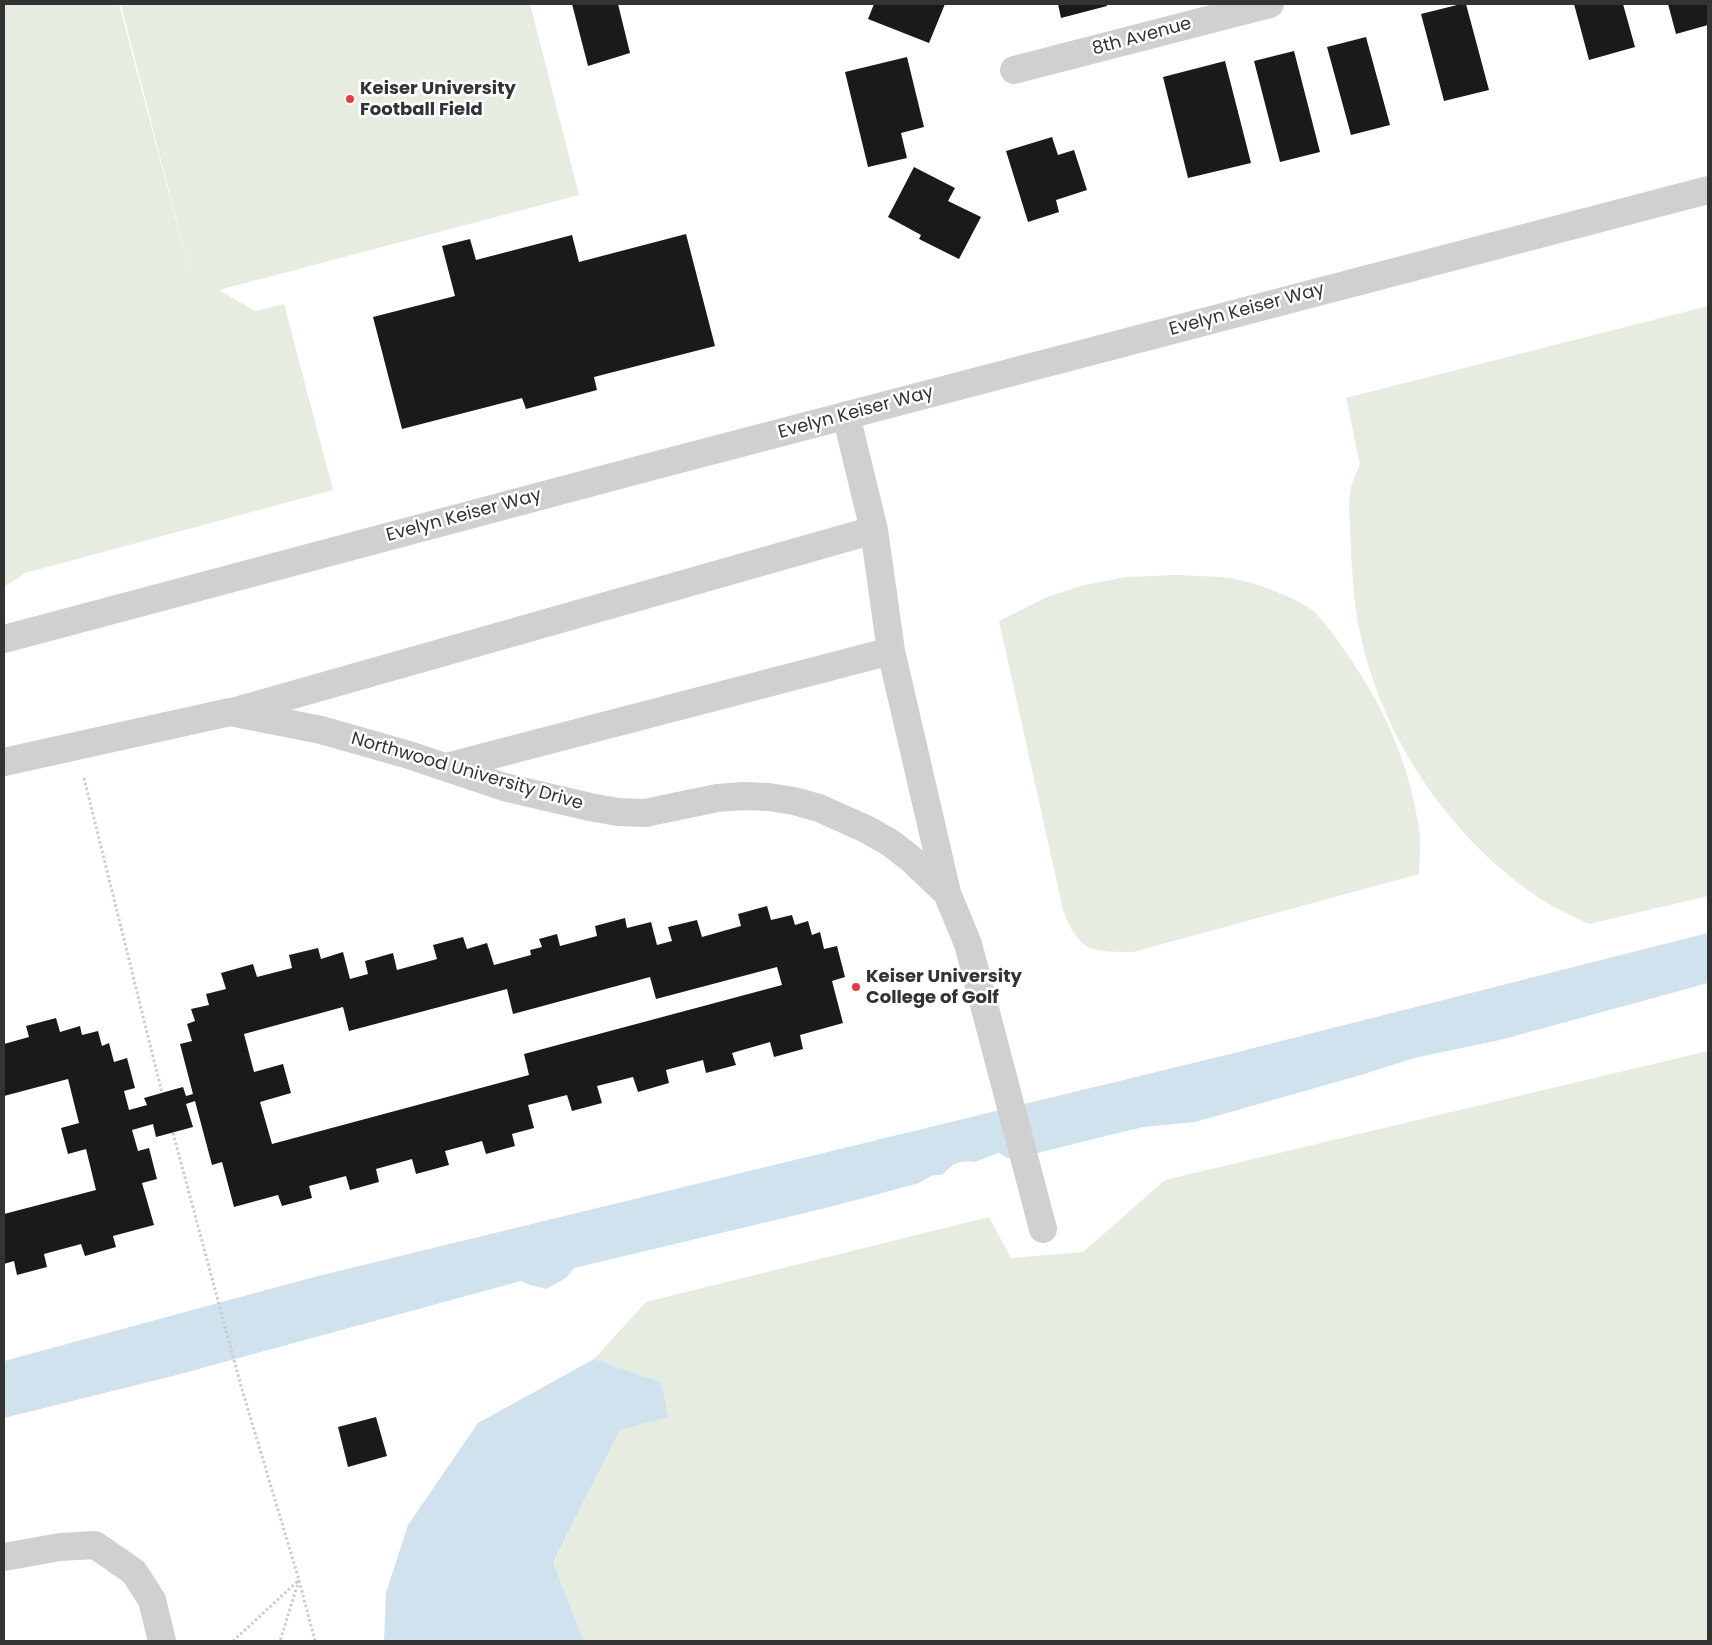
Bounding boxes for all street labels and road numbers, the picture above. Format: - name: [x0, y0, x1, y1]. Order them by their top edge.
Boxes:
- street label: 8th Avenue: [1090, 13, 1194, 61]
- street label: Evelyn Keiser Way: [1167, 279, 1327, 341]
- street label: Evelyn Keiser Way: [776, 382, 936, 444]
- street label: Evelyn Keiser Way: [384, 485, 544, 547]
- street label: Northwood University Drive: [349, 729, 585, 815]

